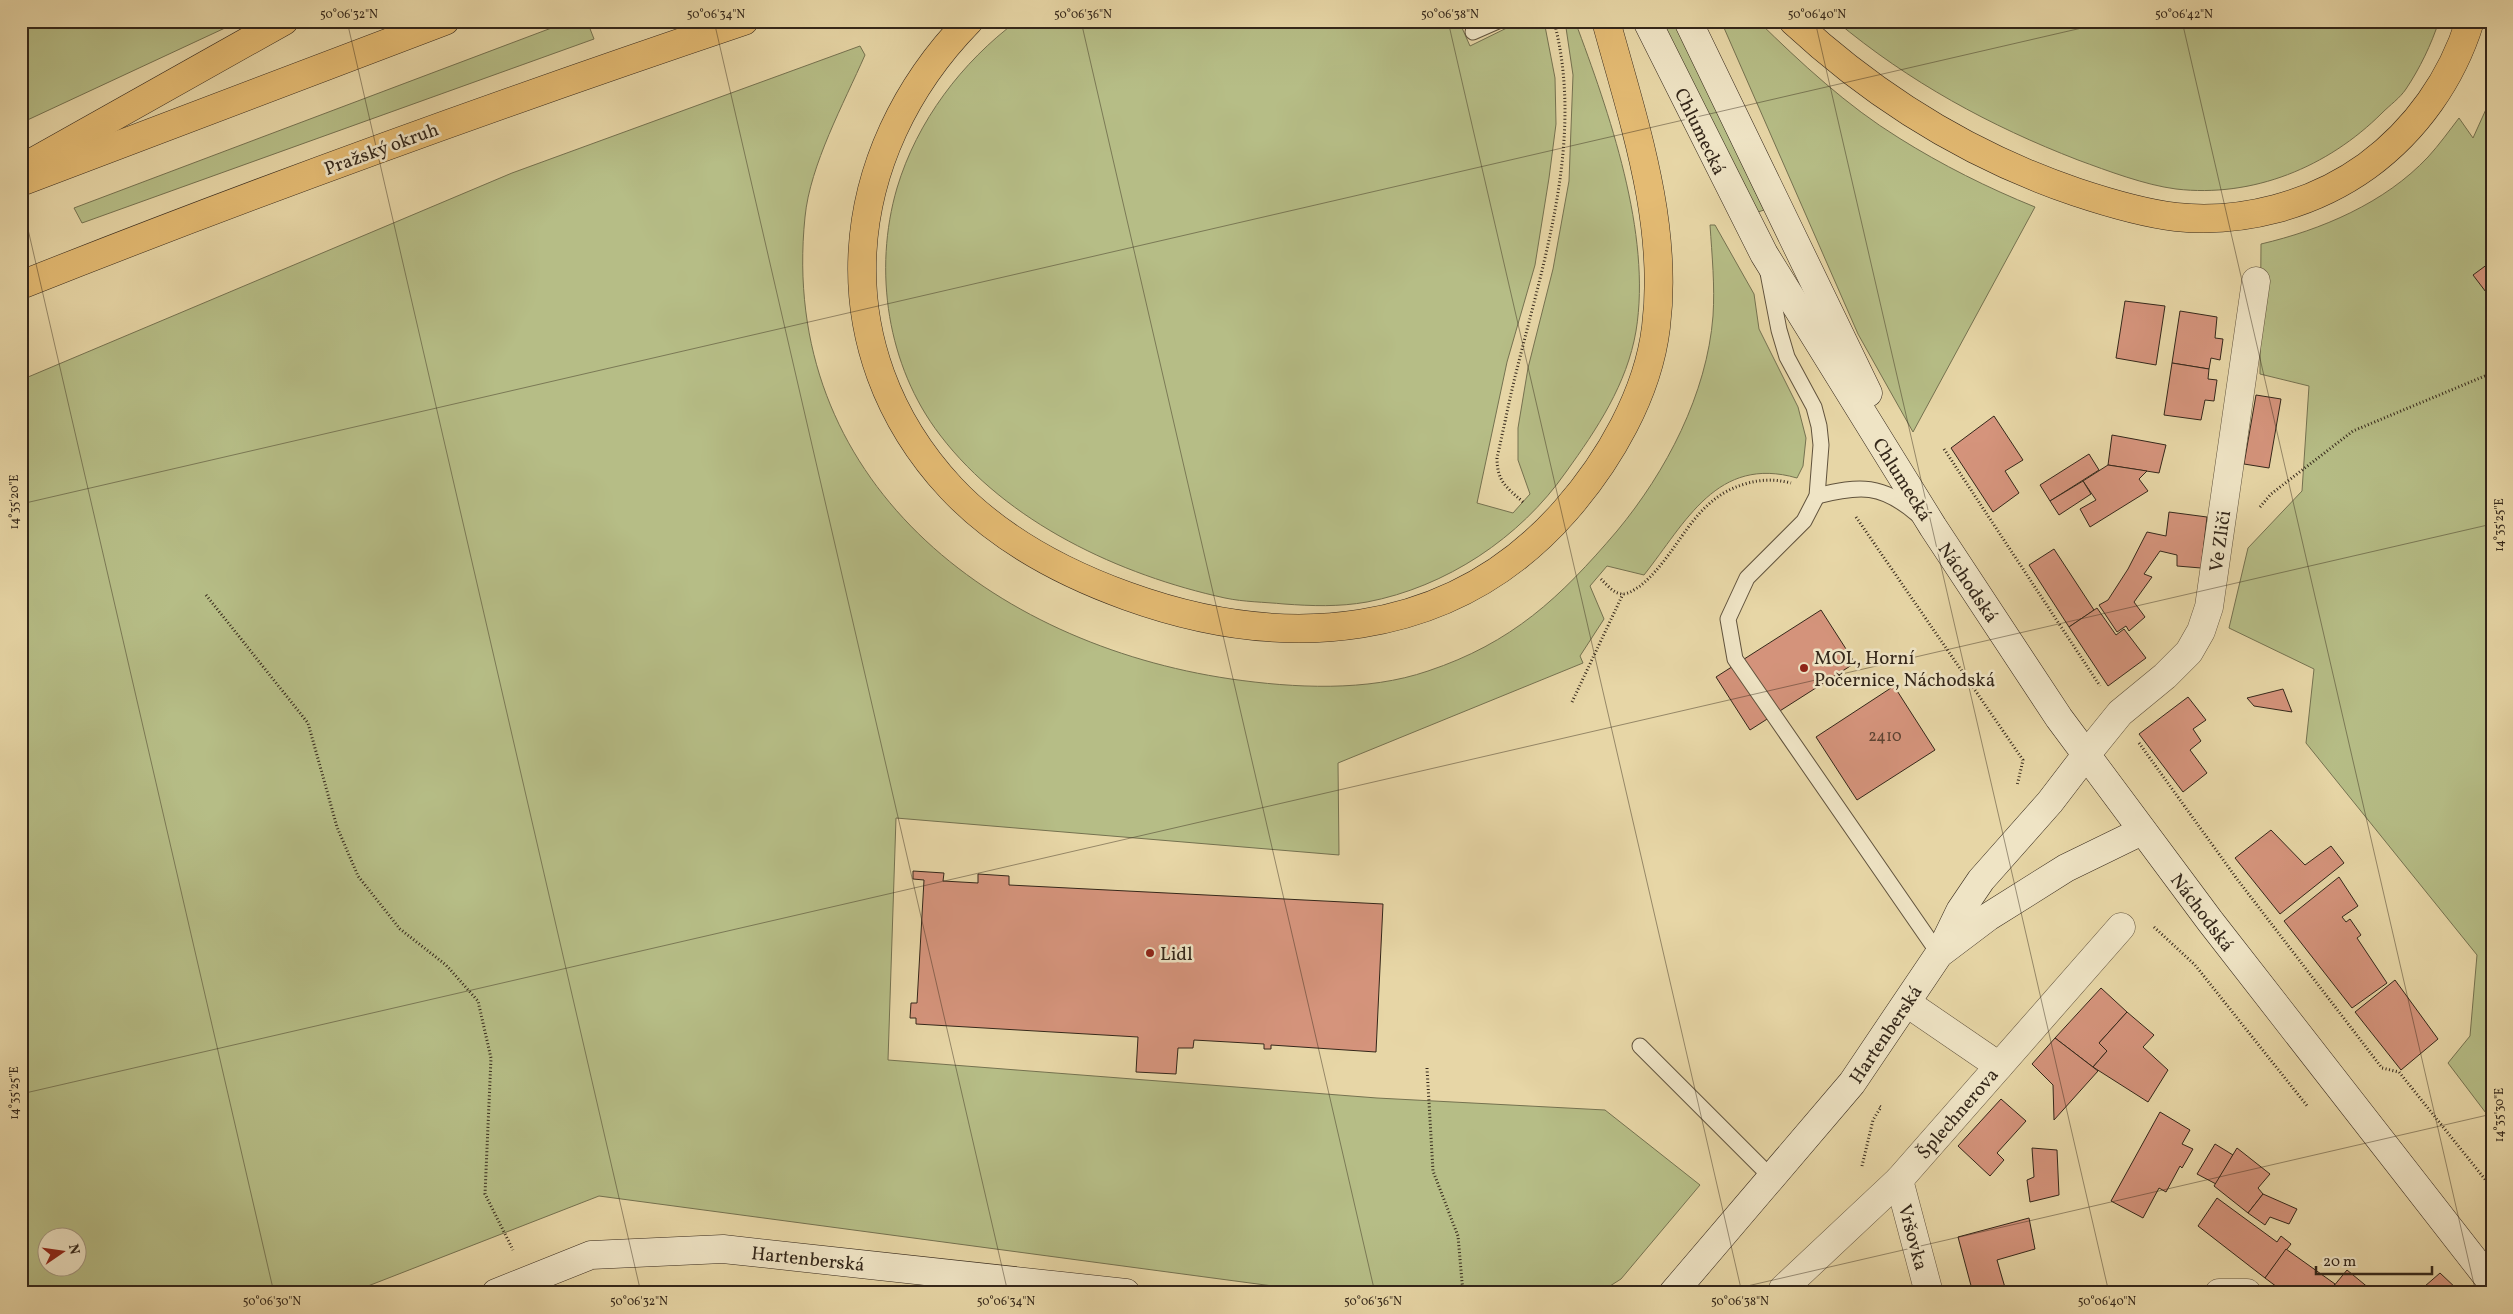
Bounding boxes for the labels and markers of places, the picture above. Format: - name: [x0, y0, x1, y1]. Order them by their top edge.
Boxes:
- place label: MOL, Horní Počernice, Náchodská: [1814, 646, 1995, 694]
- marker: MOL, Horní Počernice, Náchodská: [1798, 662, 1810, 674]
- place label: Lidl: [1160, 942, 1193, 968]
- marker: Lidl: [1144, 947, 1156, 959]

